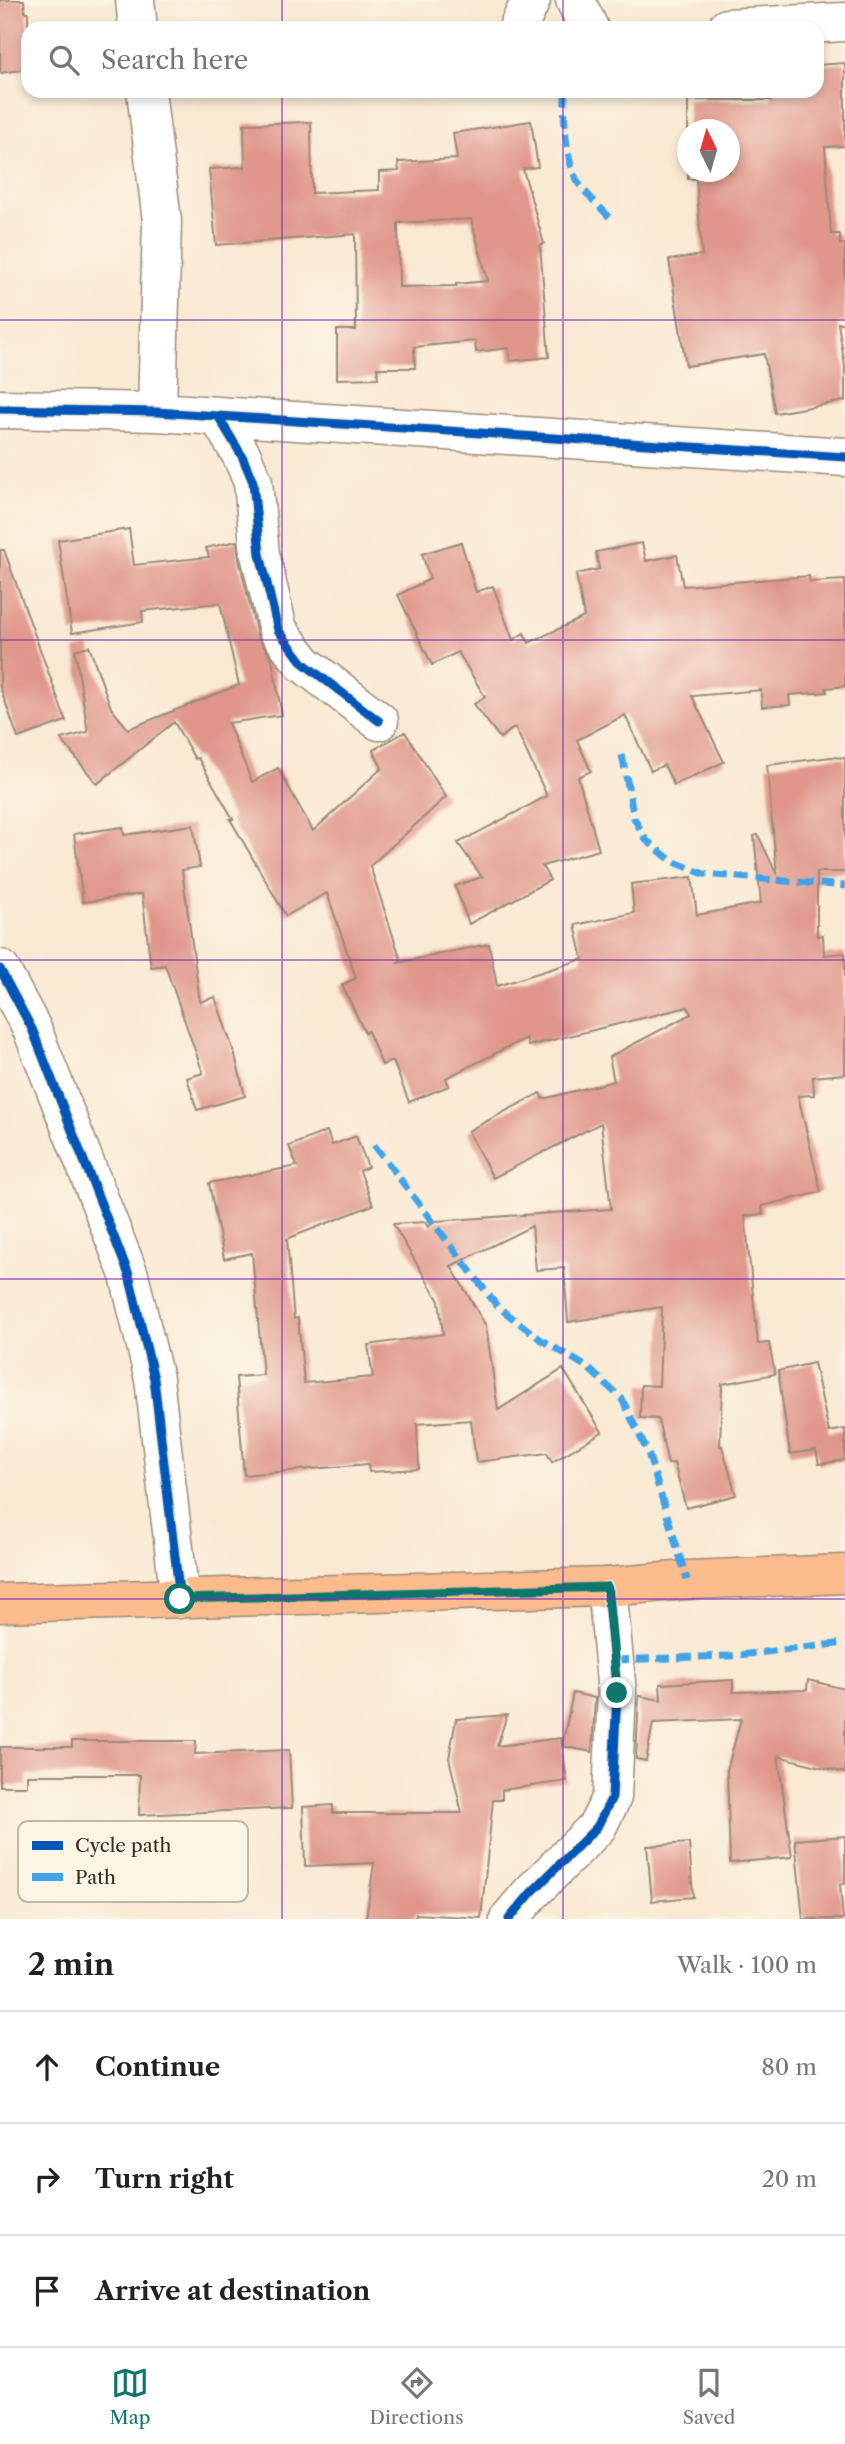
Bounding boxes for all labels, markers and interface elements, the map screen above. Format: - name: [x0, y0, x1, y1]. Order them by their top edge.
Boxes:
- search box: [21, 21, 824, 98]
- icon: search: [45, 41, 83, 79]
- text: Search here: [101, 44, 248, 76]
- north arrow: [677, 119, 740, 182]
- route start: [164, 1583, 195, 1614]
- route end: [601, 1677, 632, 1708]
- legend: [18, 1821, 248, 1902]
- text: Cycle path: [75, 1834, 171, 1857]
- text: Path: [75, 1866, 116, 1889]
- text: 2 min: [28, 1946, 114, 1983]
- text: Walk · 100 m: [677, 1951, 817, 1979]
- icon: ahead: [28, 2048, 66, 2086]
- text: Continue: [95, 2051, 220, 2083]
- text: 80 m: [761, 2053, 817, 2081]
- icon: right: [28, 2160, 66, 2198]
- text: Turn right: [95, 2163, 234, 2195]
- text: 20 m: [762, 2165, 817, 2193]
- icon: arrive: [28, 2272, 66, 2310]
- text: Arrive at destination: [95, 2275, 370, 2307]
- tab: Map: [110, 2364, 150, 2429]
- tab: Directions: [370, 2364, 463, 2429]
- tab: Saved: [683, 2364, 735, 2429]

